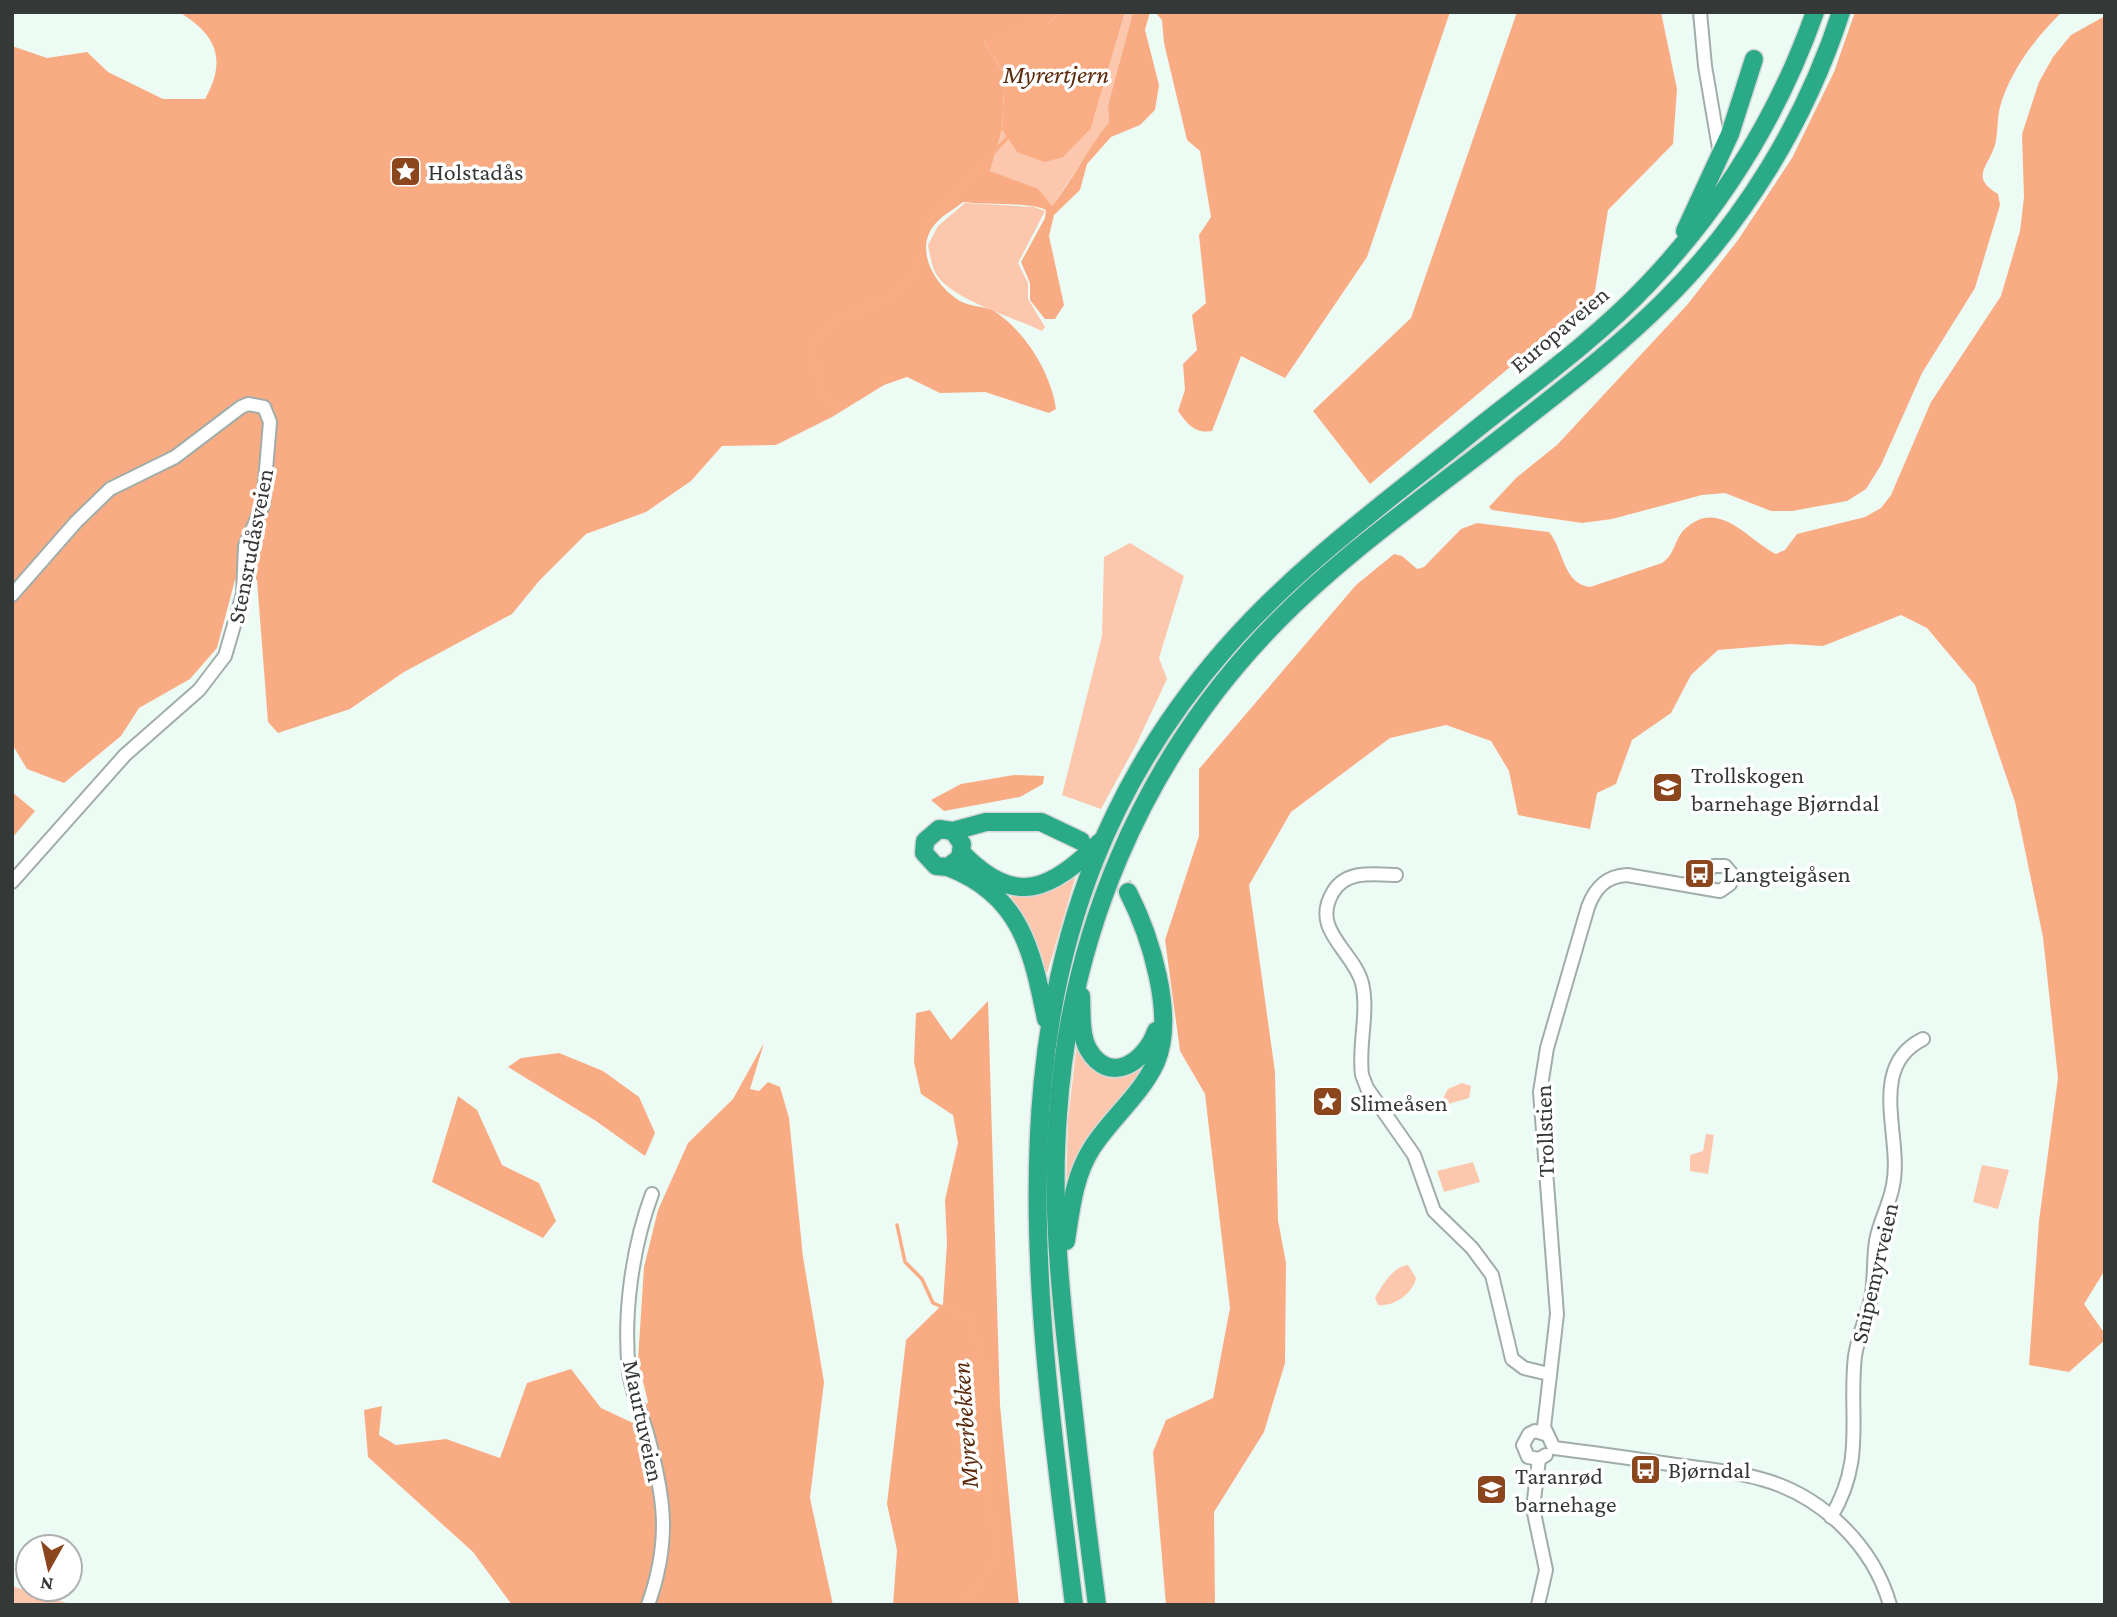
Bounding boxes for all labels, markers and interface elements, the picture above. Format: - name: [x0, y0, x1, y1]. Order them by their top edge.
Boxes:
- water label: Myrertjern: [1002, 60, 1109, 89]
- place icon: Holstadås: [388, 154, 422, 188]
- place label: Holstadås: [428, 158, 523, 185]
- street label: Europaveien: [1504, 280, 1614, 378]
- street label: Stensrudåsveien: [222, 466, 278, 626]
- place label: Trollskogen barnehage Bjørndal: [1691, 761, 1879, 816]
- school or university icon: Trollskogen barnehage Bjørndal: [1651, 771, 1685, 805]
- bus stop icon: Langteigåsen: [1683, 856, 1717, 890]
- place label: Langteigåsen: [1723, 860, 1851, 887]
- street label: Trollstien: [1529, 1084, 1559, 1178]
- place icon: Slimeåsen: [1310, 1085, 1344, 1119]
- place label: Slimeåsen: [1350, 1089, 1448, 1116]
- street label: Snipemyrveien: [1845, 1200, 1903, 1346]
- street label: Maurtuveien: [618, 1358, 670, 1485]
- water label: Myrerbekken: [946, 1361, 984, 1490]
- bus stop icon: Bjørndal: [1628, 1452, 1662, 1486]
- place label: Bjørndal: [1668, 1456, 1750, 1483]
- place label: Taranrød barnehage: [1515, 1462, 1616, 1517]
- school or university icon: Taranrød barnehage: [1475, 1472, 1509, 1506]
- north arrow: [14, 1533, 84, 1603]
- text: N: [39, 1573, 55, 1596]

